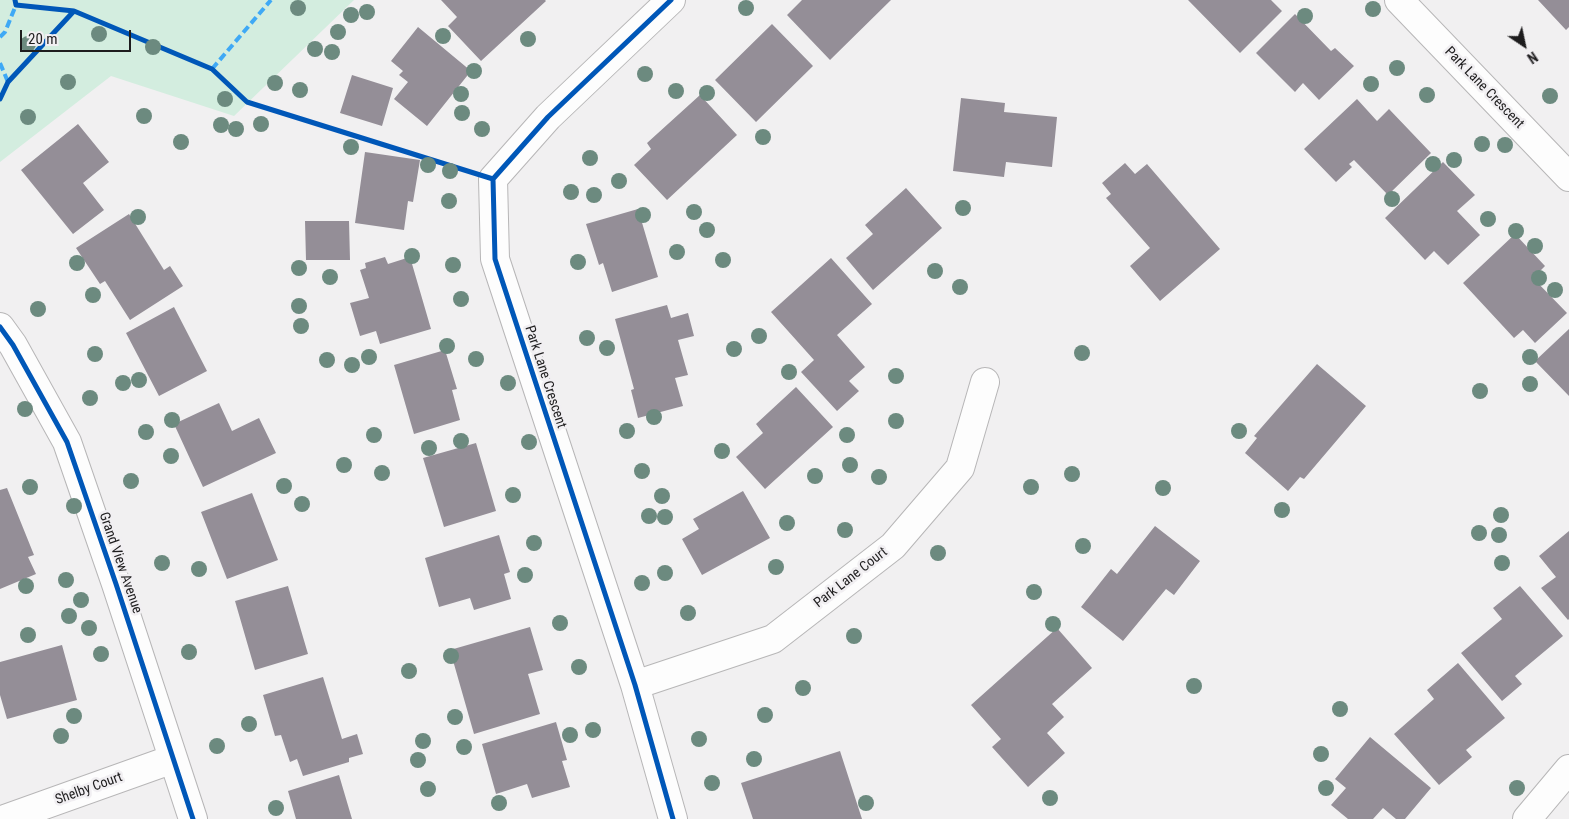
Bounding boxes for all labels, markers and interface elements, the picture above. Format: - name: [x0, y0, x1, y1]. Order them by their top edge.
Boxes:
- scale bar: [22, 20, 134, 52]
- north arrow: [1499, 20, 1549, 70]
- text: 20 m: [28, 30, 58, 48]
- street label: Park Lane Crescent: [1441, 44, 1527, 132]
- text: N: [1524, 48, 1540, 66]
- street label: Park Lane Crescent: [520, 323, 570, 431]
- street label: Grand View Avenue: [95, 510, 145, 616]
- street label: Park Lane Court: [811, 544, 891, 612]
- street label: Shelby Court: [53, 769, 125, 809]

